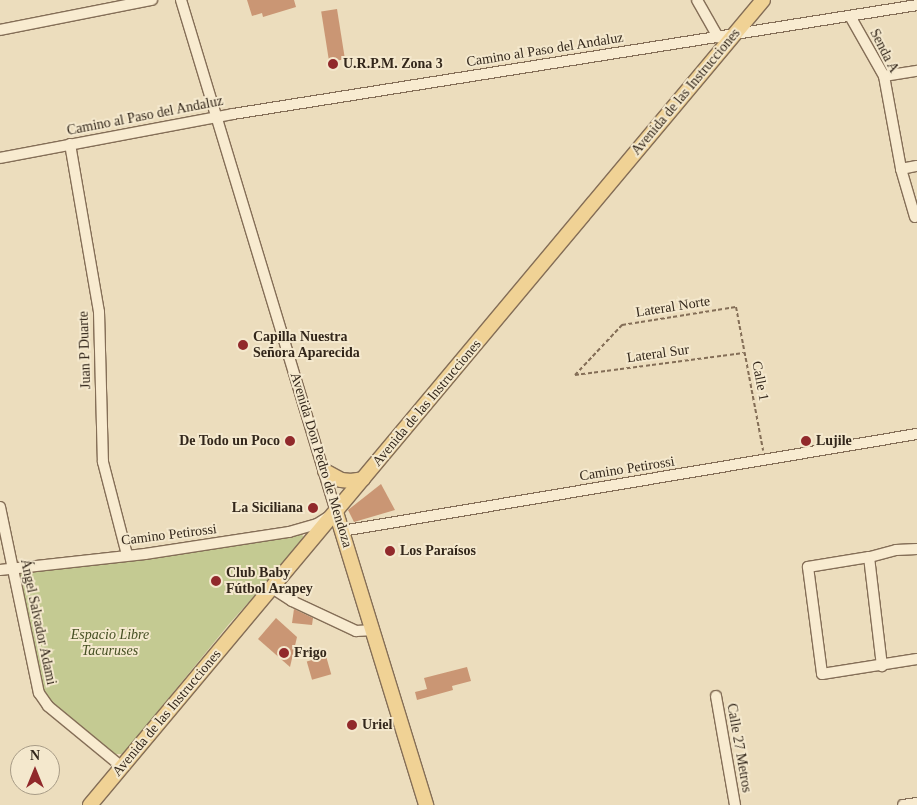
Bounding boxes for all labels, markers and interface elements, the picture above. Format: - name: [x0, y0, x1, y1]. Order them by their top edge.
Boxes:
- street label: Avenida de las Instrucciones: [628, 25, 744, 159]
- street label: Senda A: [866, 26, 902, 76]
- street label: Camino al Paso del Andaluz: [465, 29, 625, 71]
- place label: U.R.P.M. Zona 3: [343, 56, 443, 72]
- marker: U.R.P.M. Zona 3: [327, 58, 339, 70]
- street label: Camino al Paso del Andaluz: [65, 93, 225, 139]
- street label: Lateral Norte: [635, 293, 711, 321]
- street label: Juan P Duarte: [75, 310, 95, 390]
- place label: Capilla Nuestra Señora Aparecida: [253, 329, 360, 362]
- street label: Avenida de las Instrucciones: [369, 336, 485, 470]
- marker: Capilla Nuestra Señora Aparecida: [237, 339, 249, 351]
- street label: Lateral Sur: [626, 341, 690, 367]
- street label: Calle 1: [748, 360, 772, 402]
- street label: Avenida Don Pedro de Mendoza: [286, 370, 356, 550]
- place label: De Todo un Poco: [179, 433, 280, 449]
- place label: Lujile: [816, 433, 852, 449]
- marker: De Todo un Poco: [284, 435, 296, 447]
- marker: Lujile: [800, 435, 812, 447]
- street label: Camino Petirossi: [578, 453, 676, 485]
- place label: La Siciliana: [232, 500, 303, 516]
- marker: La Siciliana: [307, 502, 319, 514]
- street label: Camino Petirossi: [120, 521, 218, 549]
- place label: Los Paraísos: [400, 543, 476, 559]
- marker: Los Paraísos: [384, 545, 396, 557]
- street label: Ángel Salvador Adami: [16, 557, 60, 687]
- place label: Club Baby Fútbol Arapey: [226, 565, 314, 598]
- marker: Club Baby Fútbol Arapey: [210, 575, 222, 587]
- park label: Espacio Libre Tacuruses: [71, 627, 149, 660]
- place label: Frigo: [294, 645, 327, 661]
- street label: Avenida de las Instrucciones: [109, 646, 225, 780]
- marker: Frigo: [278, 647, 290, 659]
- street label: Calle 27 Metros: [723, 702, 755, 794]
- place label: Uriel: [362, 717, 392, 733]
- marker: Uriel: [346, 719, 358, 731]
- north arrow: [10, 745, 60, 795]
- text: N: [30, 748, 40, 763]

